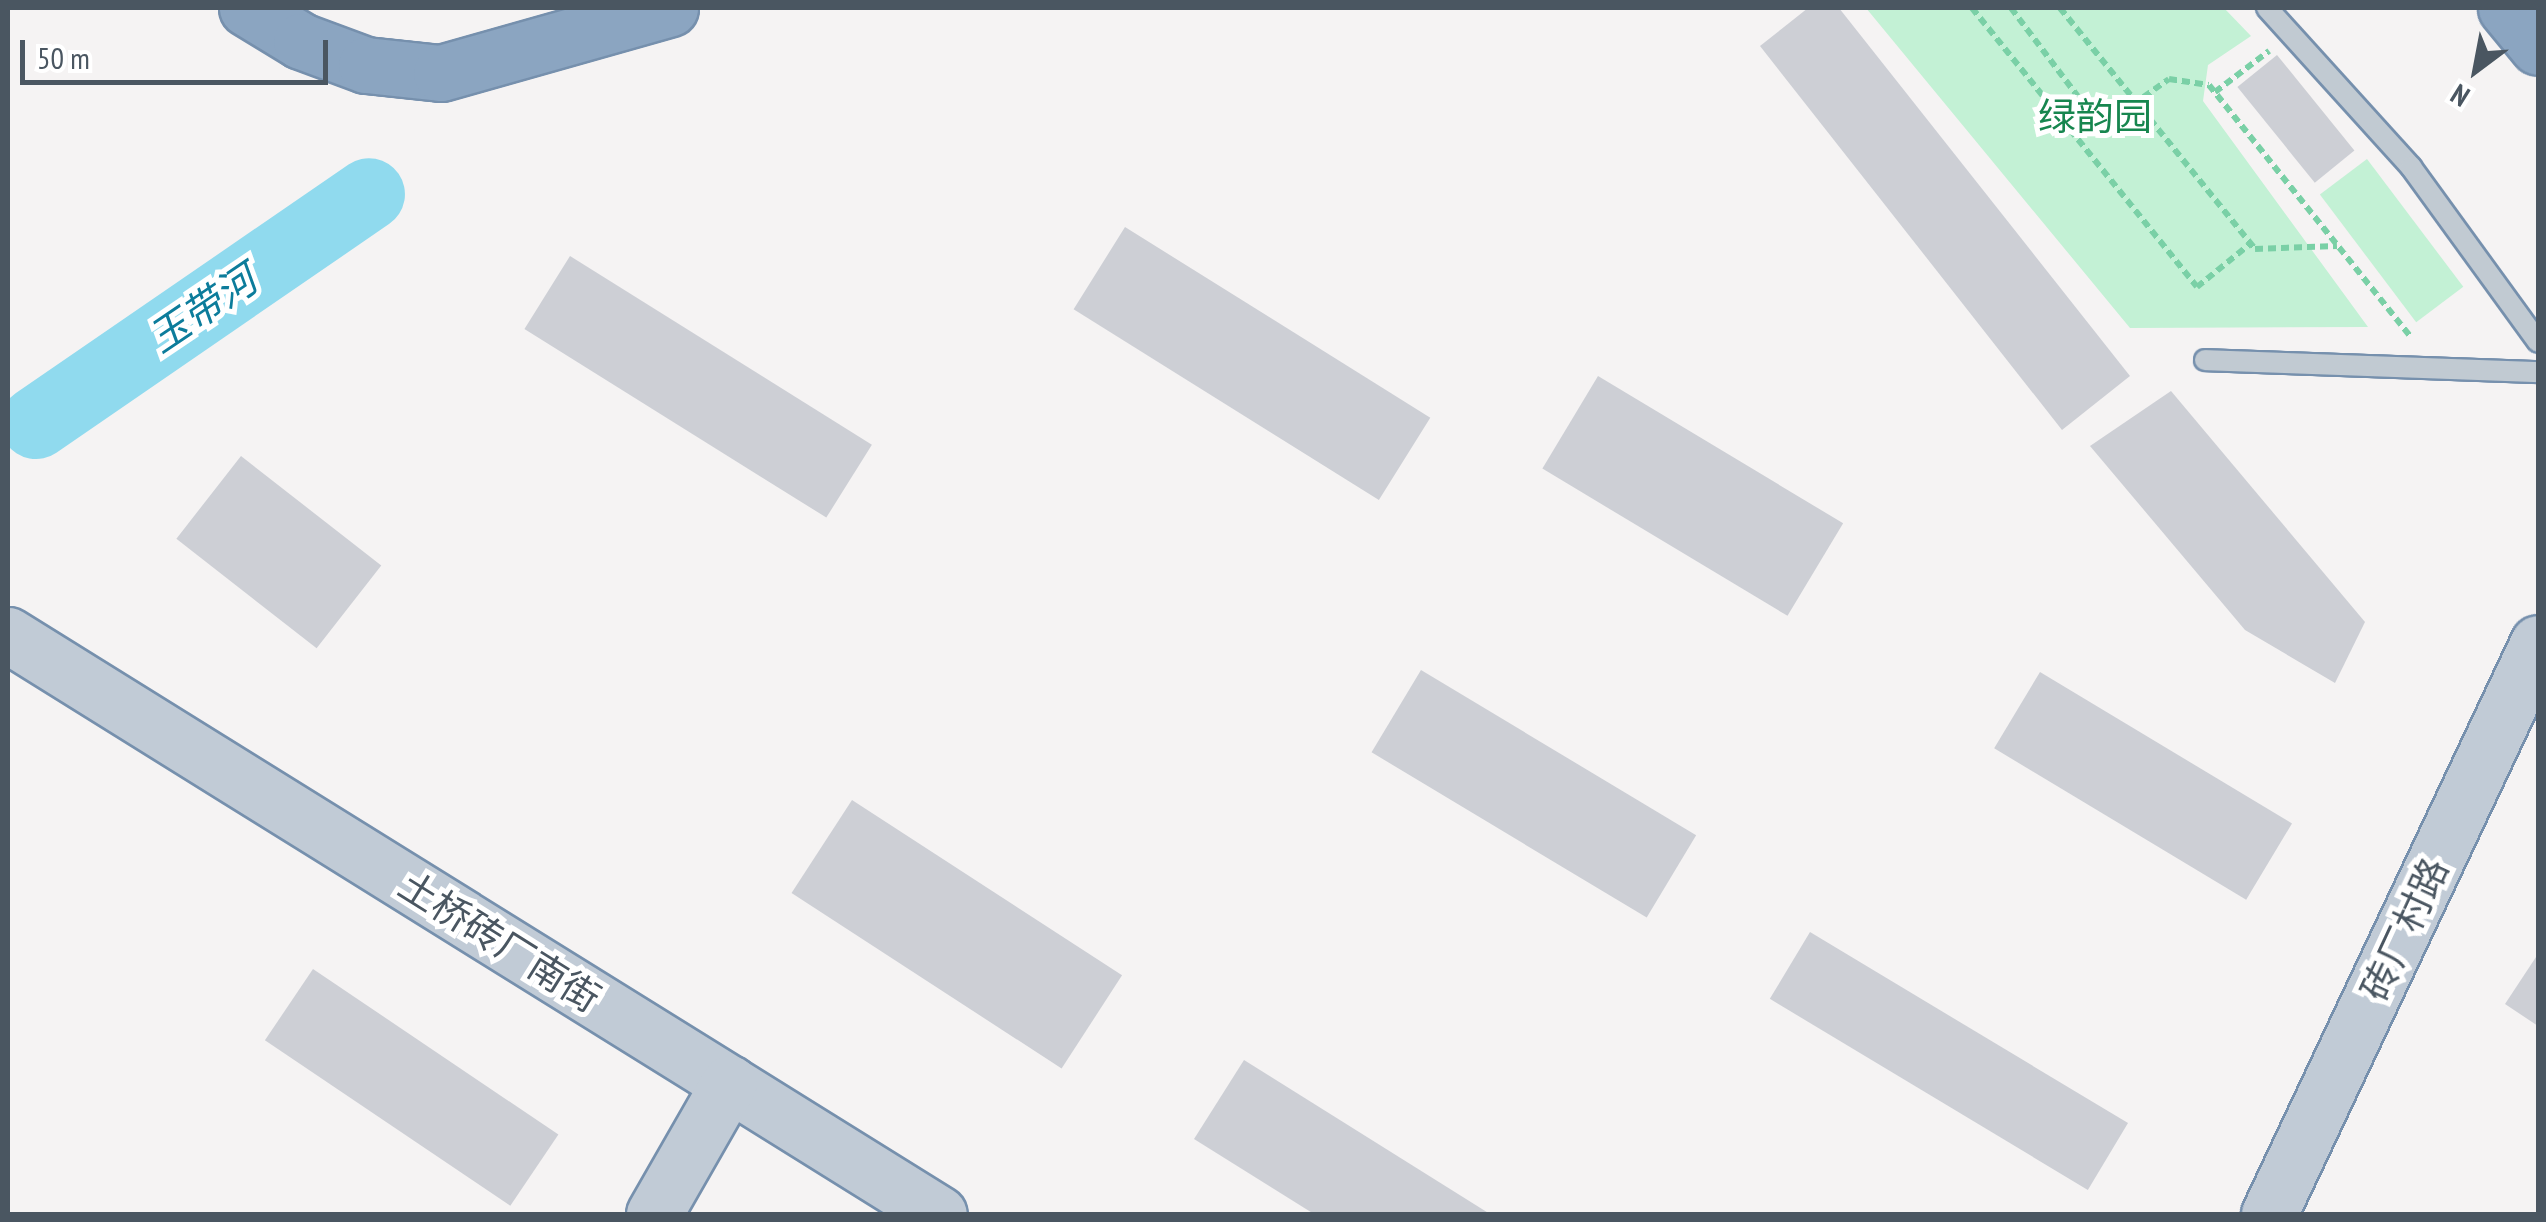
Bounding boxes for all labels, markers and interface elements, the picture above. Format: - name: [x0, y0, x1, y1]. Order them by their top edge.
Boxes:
- scale bar: [25, 20, 332, 82]
- north arrow: [2426, 20, 2526, 120]
- text: 50 m: [37, 38, 90, 77]
- text: N: [2444, 76, 2476, 116]
- park label: 绿韵园: [2038, 93, 2152, 139]
- water label: 玉带河: [139, 255, 265, 361]
- street label: 砖厂村路: [2351, 850, 2457, 1008]
- street label: 土桥砖厂南街: [391, 861, 609, 1021]

